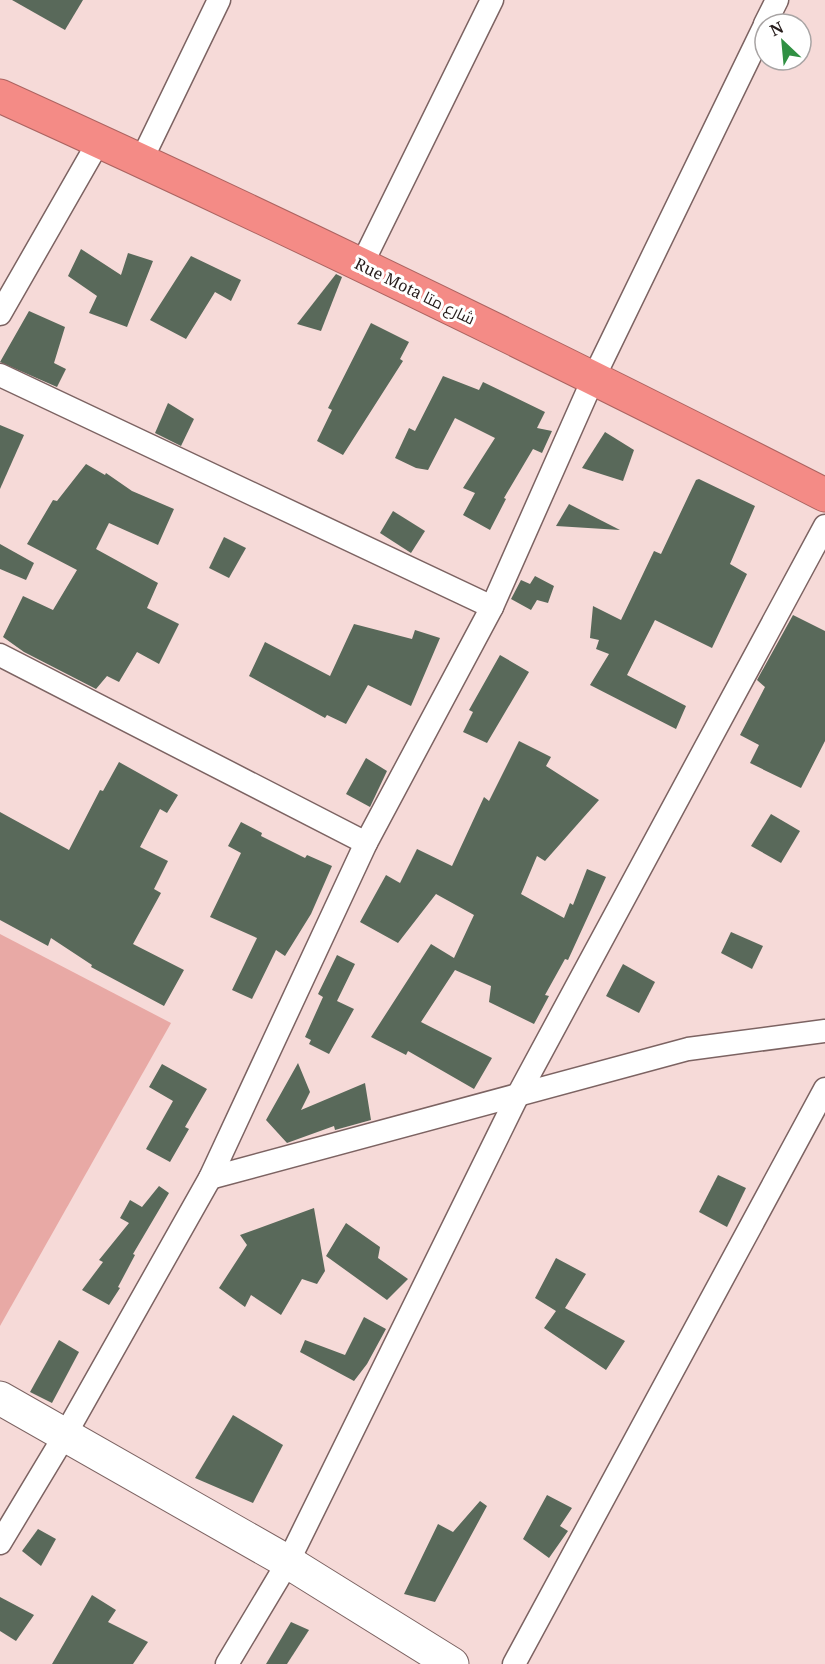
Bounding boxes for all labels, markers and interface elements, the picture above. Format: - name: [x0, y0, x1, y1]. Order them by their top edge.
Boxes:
- north arrow: [753, 12, 813, 72]
- text: N: [766, 16, 787, 41]
- street label: Rue Mota شارع متا: [351, 252, 479, 331]

